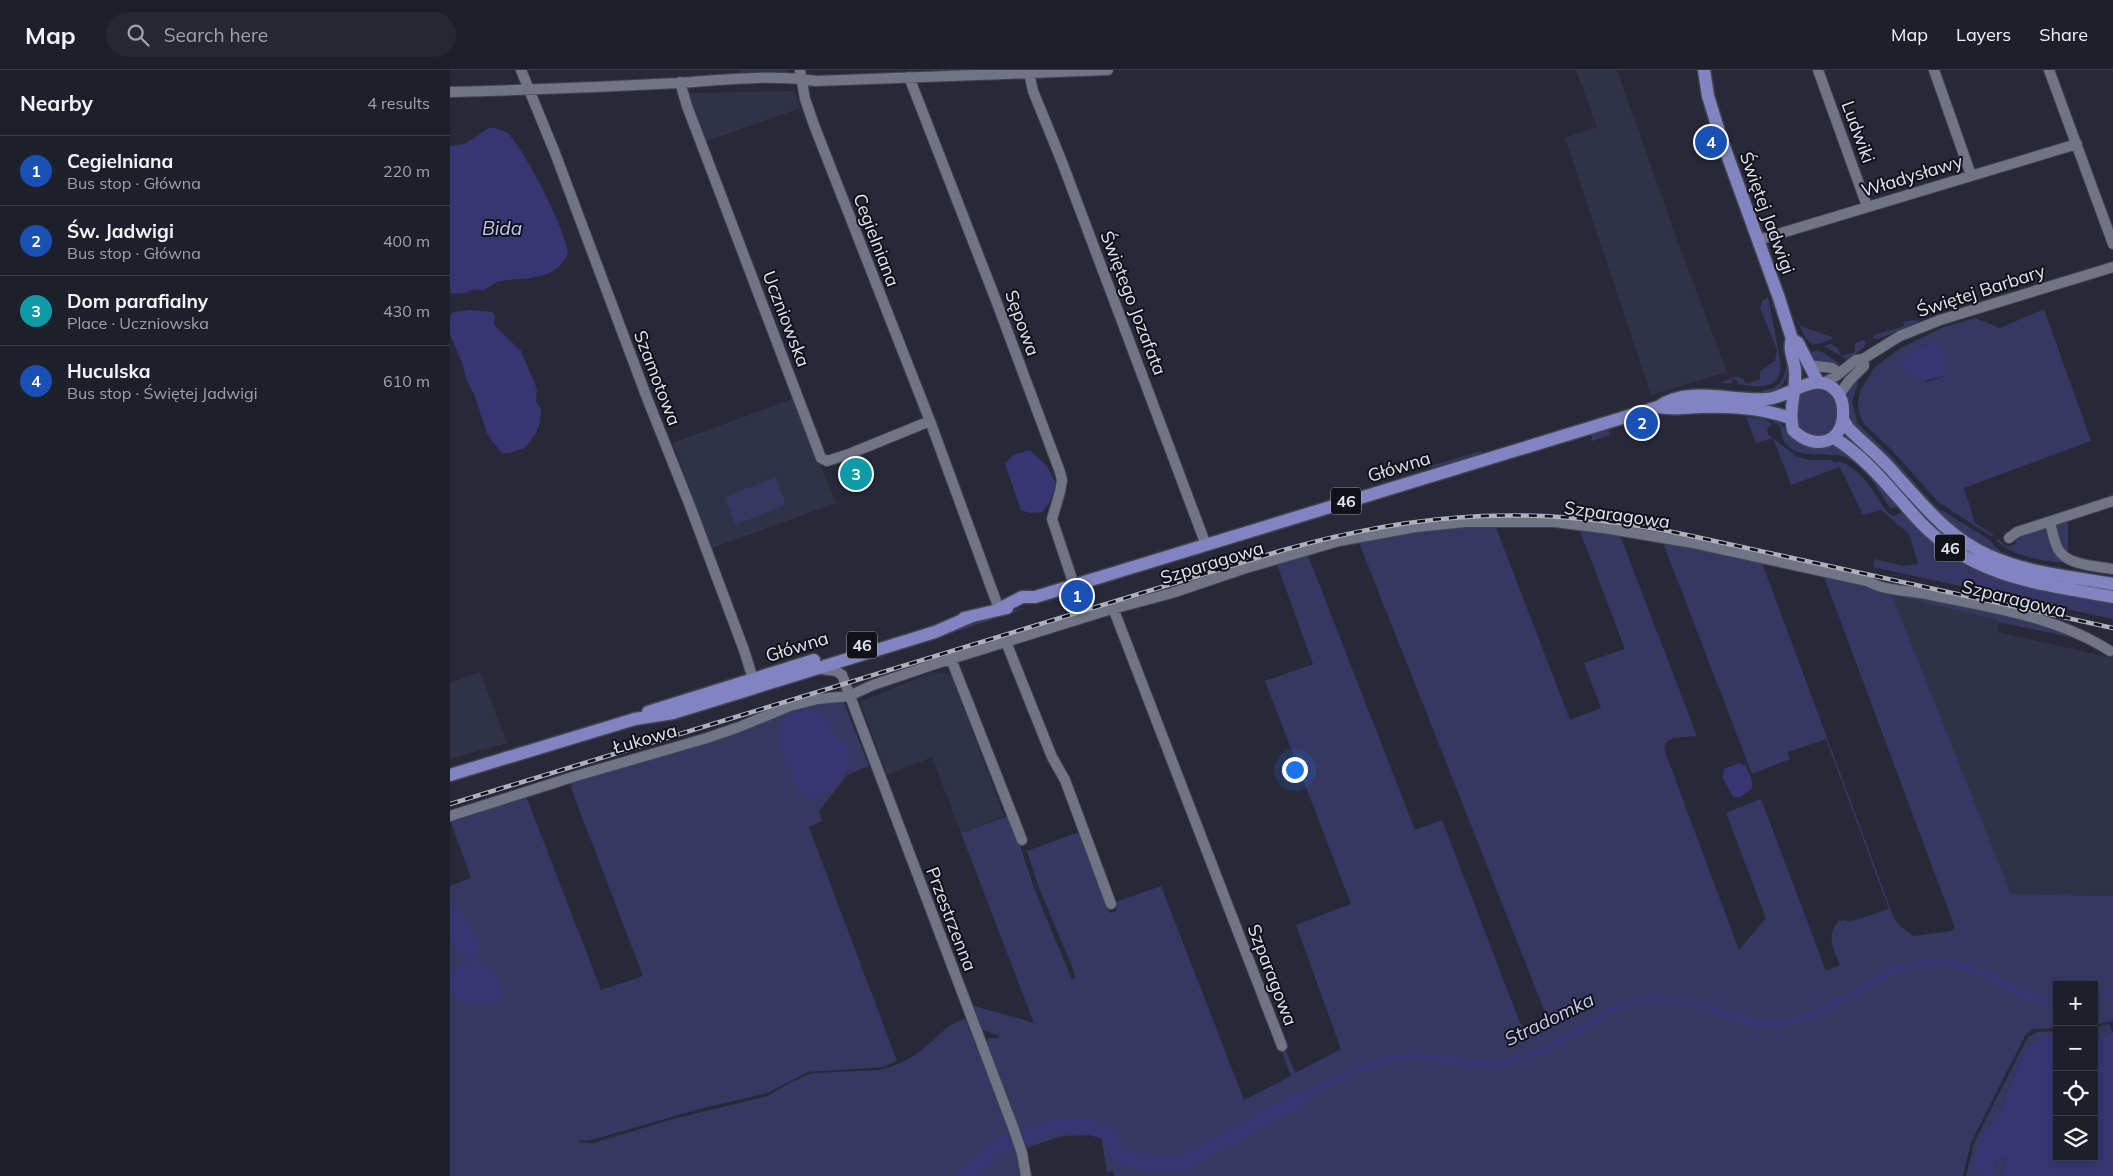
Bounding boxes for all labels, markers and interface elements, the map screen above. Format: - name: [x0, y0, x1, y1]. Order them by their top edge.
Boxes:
- search box: [106, 12, 456, 57]
- text: Map: [25, 20, 76, 50]
- icon: search: [124, 21, 152, 49]
- text: Search here: [164, 23, 268, 47]
- text: Map: [1891, 23, 1928, 46]
- text: Layers: [1956, 23, 2011, 46]
- text: Share: [2039, 23, 2088, 46]
- text: Nearby: [20, 90, 93, 116]
- text: 4 results: [367, 93, 430, 113]
- street label: Ludwiki: [1837, 98, 1880, 166]
- pin: 4: [1695, 123, 1727, 161]
- text: Cegielniana: [67, 149, 173, 173]
- street label: Świętej Jadwigi: [1735, 149, 1800, 277]
- street label: Władysławy: [1858, 149, 1966, 202]
- text: 1: [31, 161, 41, 181]
- text: 220 m: [383, 161, 430, 181]
- text: Bus stop · Główna: [67, 173, 201, 193]
- street label: Cegielniana: [848, 190, 905, 290]
- water label: Bida: [482, 216, 522, 240]
- text: Św. Jadwigi: [67, 219, 174, 243]
- street label: Świętego Jozafata: [1095, 227, 1172, 378]
- text: 2: [31, 231, 41, 251]
- text: 400 m: [383, 231, 430, 251]
- text: Bus stop · Główna: [67, 243, 201, 263]
- street label: Świętej Barbary: [1914, 259, 2048, 322]
- street label: Uczniowska: [758, 268, 815, 370]
- street label: Sępowa: [1000, 287, 1045, 359]
- text: Dom parafialny: [67, 289, 208, 313]
- text: 3: [31, 301, 41, 321]
- text: 430 m: [383, 301, 430, 321]
- text: Place · Uczniowska: [67, 313, 209, 333]
- street label: Szamotowa: [629, 327, 686, 429]
- text: Huculska: [67, 359, 151, 383]
- text: 4: [31, 371, 41, 391]
- text: 610 m: [383, 371, 430, 391]
- text: Bus stop · Świętej Jadwigi: [67, 383, 258, 403]
- pin: 2: [1626, 404, 1658, 442]
- street label: Główna: [1365, 446, 1433, 487]
- pin: 3: [840, 455, 872, 493]
- road number: 46: [1331, 488, 1361, 514]
- street label: Szparagowa: [1563, 496, 1671, 533]
- road number: 46: [1935, 534, 1965, 562]
- street label: Szparagowa: [1157, 536, 1266, 589]
- street label: Szparagowa: [1960, 574, 2069, 623]
- pin: 1: [1061, 577, 1093, 615]
- street label: Główna: [763, 626, 831, 667]
- road number: 46: [847, 632, 877, 658]
- street label: Łukowa: [609, 718, 679, 759]
- your location: [1282, 757, 1308, 783]
- street label: Przestrzenna: [921, 864, 982, 974]
- street label: Szparagowa: [1243, 921, 1302, 1029]
- map controls: [2053, 981, 2098, 1161]
- button: +: [2053, 981, 2098, 1026]
- water label: Stradomka: [1500, 987, 1598, 1051]
- button: −: [2053, 1026, 2098, 1071]
- button: locate: [2053, 1071, 2098, 1116]
- button: layers: [2053, 1116, 2098, 1161]

